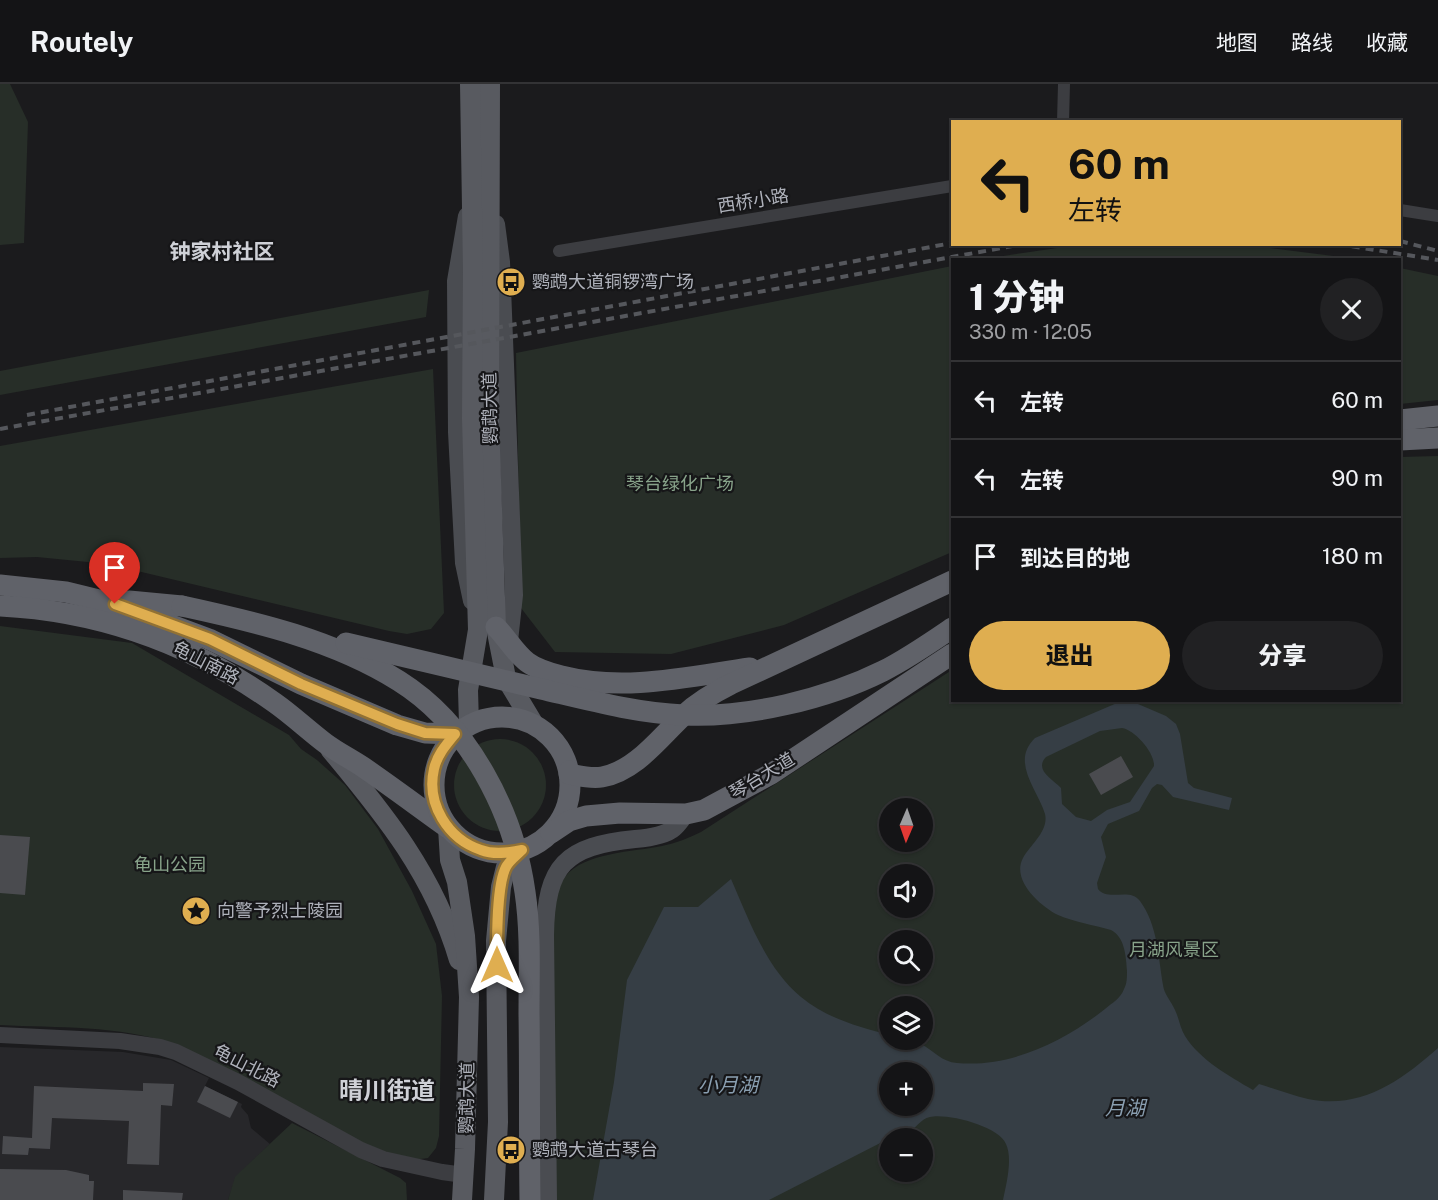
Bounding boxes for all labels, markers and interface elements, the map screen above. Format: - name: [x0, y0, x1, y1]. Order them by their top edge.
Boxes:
- text: Routely: [30, 25, 133, 58]
- text: 地图: [1216, 30, 1258, 55]
- text: 路线: [1291, 30, 1333, 55]
- text: 收藏: [1366, 30, 1408, 55]
- text: 60 m: [1068, 139, 1170, 188]
- icon: left: [969, 144, 1047, 222]
- street label: 西桥小路: [716, 185, 790, 217]
- text: 左转: [1068, 194, 1122, 226]
- district label: 钟家村社区: [170, 239, 275, 264]
- bus stop icon: 鹦鹉大道铜锣湾广场: [495, 266, 527, 298]
- place label: 鹦鹉大道铜锣湾广场: [532, 271, 694, 292]
- text: 1 分钟: [969, 276, 1065, 318]
- button: close: [1320, 278, 1383, 341]
- text: 330 m · 12:05: [969, 320, 1092, 344]
- street label: 鹦鹉大道: [478, 372, 501, 444]
- icon: left: [969, 384, 1002, 417]
- text: 60 m: [1332, 387, 1383, 413]
- text: 左转: [1020, 389, 1064, 415]
- icon: left: [969, 462, 1002, 495]
- text: 90 m: [1332, 465, 1383, 491]
- text: 左转: [1020, 467, 1064, 493]
- park label: 琴台绿化广场: [626, 473, 734, 494]
- icon: arrive: [969, 540, 1002, 573]
- pin: [89, 542, 140, 604]
- text: 180 m: [1322, 543, 1383, 569]
- text: 到达目的地: [1020, 545, 1130, 571]
- icon: arrive: [98, 551, 131, 584]
- button: 退出: [969, 621, 1170, 690]
- button: 分享: [1182, 621, 1383, 690]
- street label: 龟山南路: [169, 637, 243, 688]
- street label: 琴台大道: [725, 748, 798, 803]
- north arrow: [879, 798, 933, 852]
- map controls: [879, 798, 933, 1182]
- park label: 龟山公园: [134, 854, 206, 875]
- button: sound: [879, 864, 933, 918]
- place icon: 向警予烈士陵园: [180, 895, 212, 927]
- place label: 向警予烈士陵园: [217, 900, 343, 921]
- button: search: [879, 930, 933, 984]
- position arrow: [465, 933, 529, 997]
- park label: 月湖风景区: [1129, 939, 1219, 960]
- button: layers: [879, 996, 933, 1050]
- street label: 龟山北路: [210, 1040, 284, 1091]
- street label: 鹦鹉大道: [455, 1062, 478, 1134]
- button: +: [879, 1062, 933, 1116]
- water label: 小月湖: [698, 1073, 761, 1097]
- district label: 晴川街道: [339, 1076, 435, 1104]
- water label: 月湖: [1105, 1096, 1148, 1120]
- button: −: [879, 1128, 933, 1182]
- bus stop icon: 鹦鹉大道古琴台: [495, 1134, 527, 1166]
- place label: 鹦鹉大道古琴台: [532, 1139, 658, 1160]

